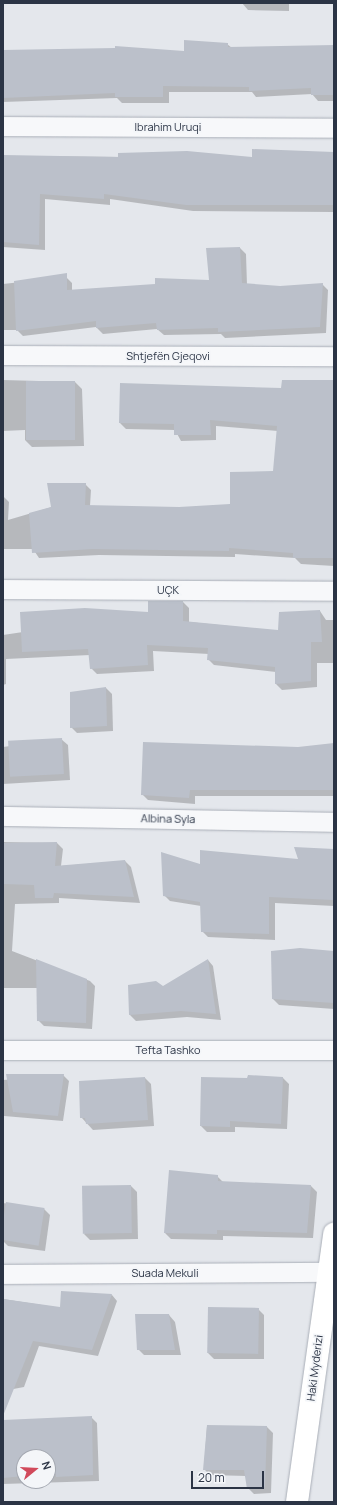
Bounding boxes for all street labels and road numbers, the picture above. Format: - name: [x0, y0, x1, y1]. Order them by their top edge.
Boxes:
- street label: Ibrahim Uruqi: [135, 120, 201, 134]
- street label: Shtjefën Gjeqovi: [126, 349, 210, 363]
- street label: UÇK: [157, 583, 179, 597]
- street label: Albina Syla: [141, 812, 195, 826]
- street label: Tefta Tashko: [136, 1043, 200, 1057]
- street label: Suada Mekuli: [131, 1266, 199, 1280]
- street label: Haki Myderizi: [304, 1334, 326, 1402]

